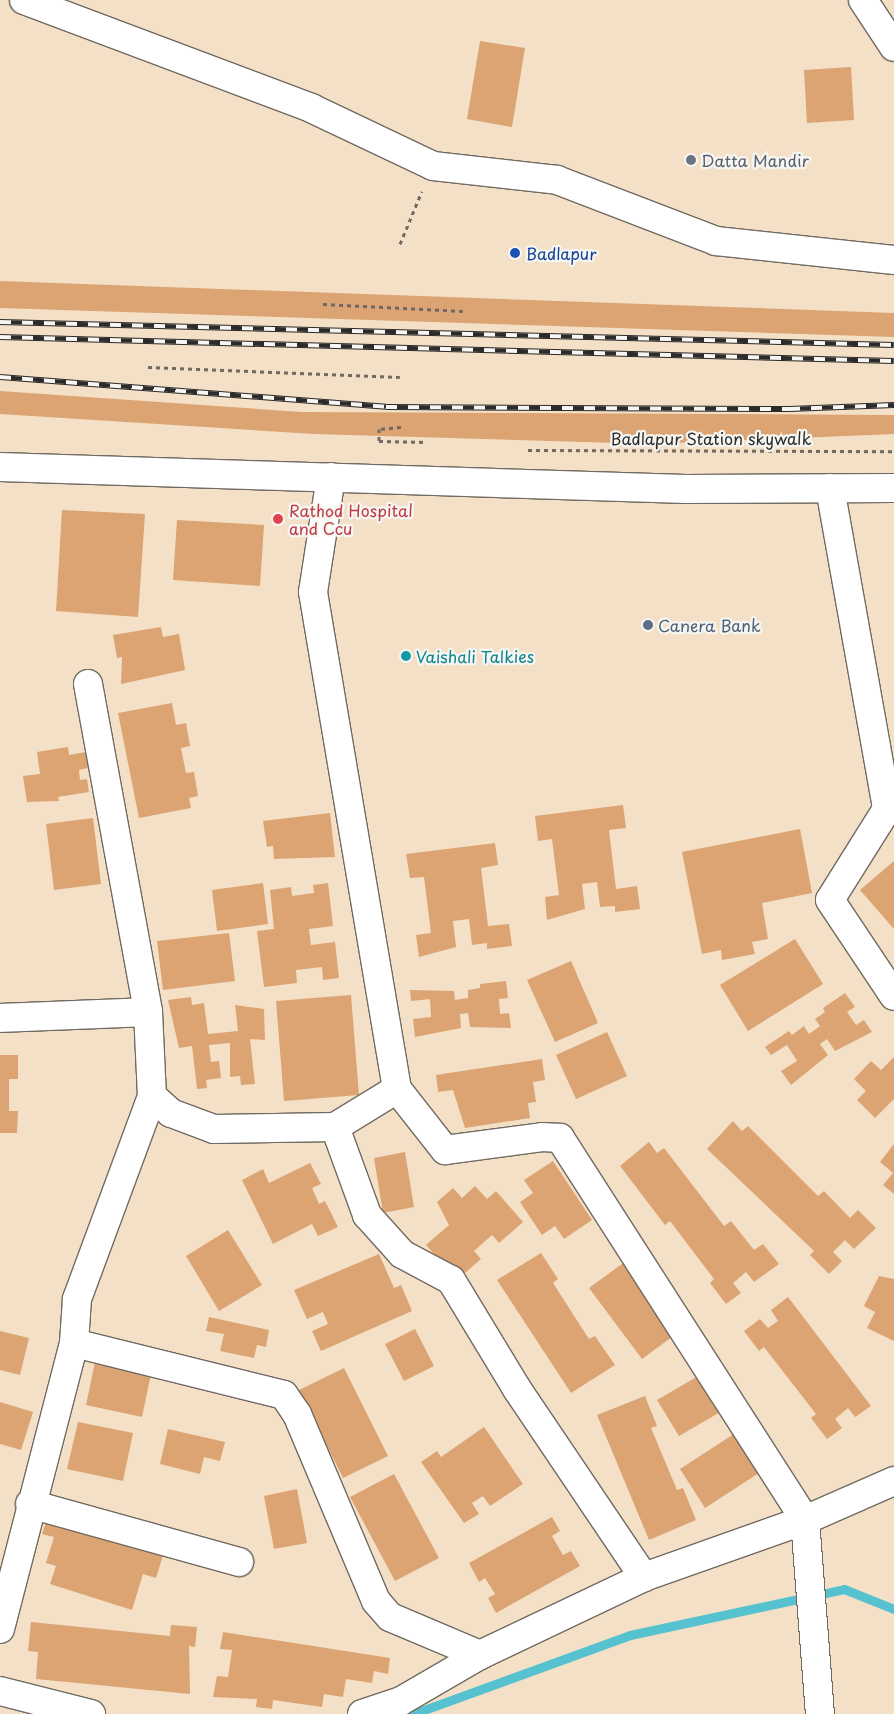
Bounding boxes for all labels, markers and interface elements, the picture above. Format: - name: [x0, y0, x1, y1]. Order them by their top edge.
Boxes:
- place label: Datta Mandir: [701, 150, 808, 170]
- marker: Datta Mandir: [685, 154, 697, 166]
- place label: Badlapur: [526, 243, 596, 263]
- marker: Badlapur: [508, 246, 522, 260]
- street label: Badlapur Station skywalk: [612, 428, 810, 448]
- place label: Rathod Hospital and Ccu: [289, 500, 413, 538]
- marker: Rathod Hospital and Ccu: [271, 512, 285, 526]
- place label: Canera Bank: [658, 615, 761, 635]
- marker: Canera Bank: [642, 619, 654, 631]
- place label: Vaishali Talkies: [416, 646, 535, 666]
- marker: Vaishali Talkies: [400, 650, 412, 662]

